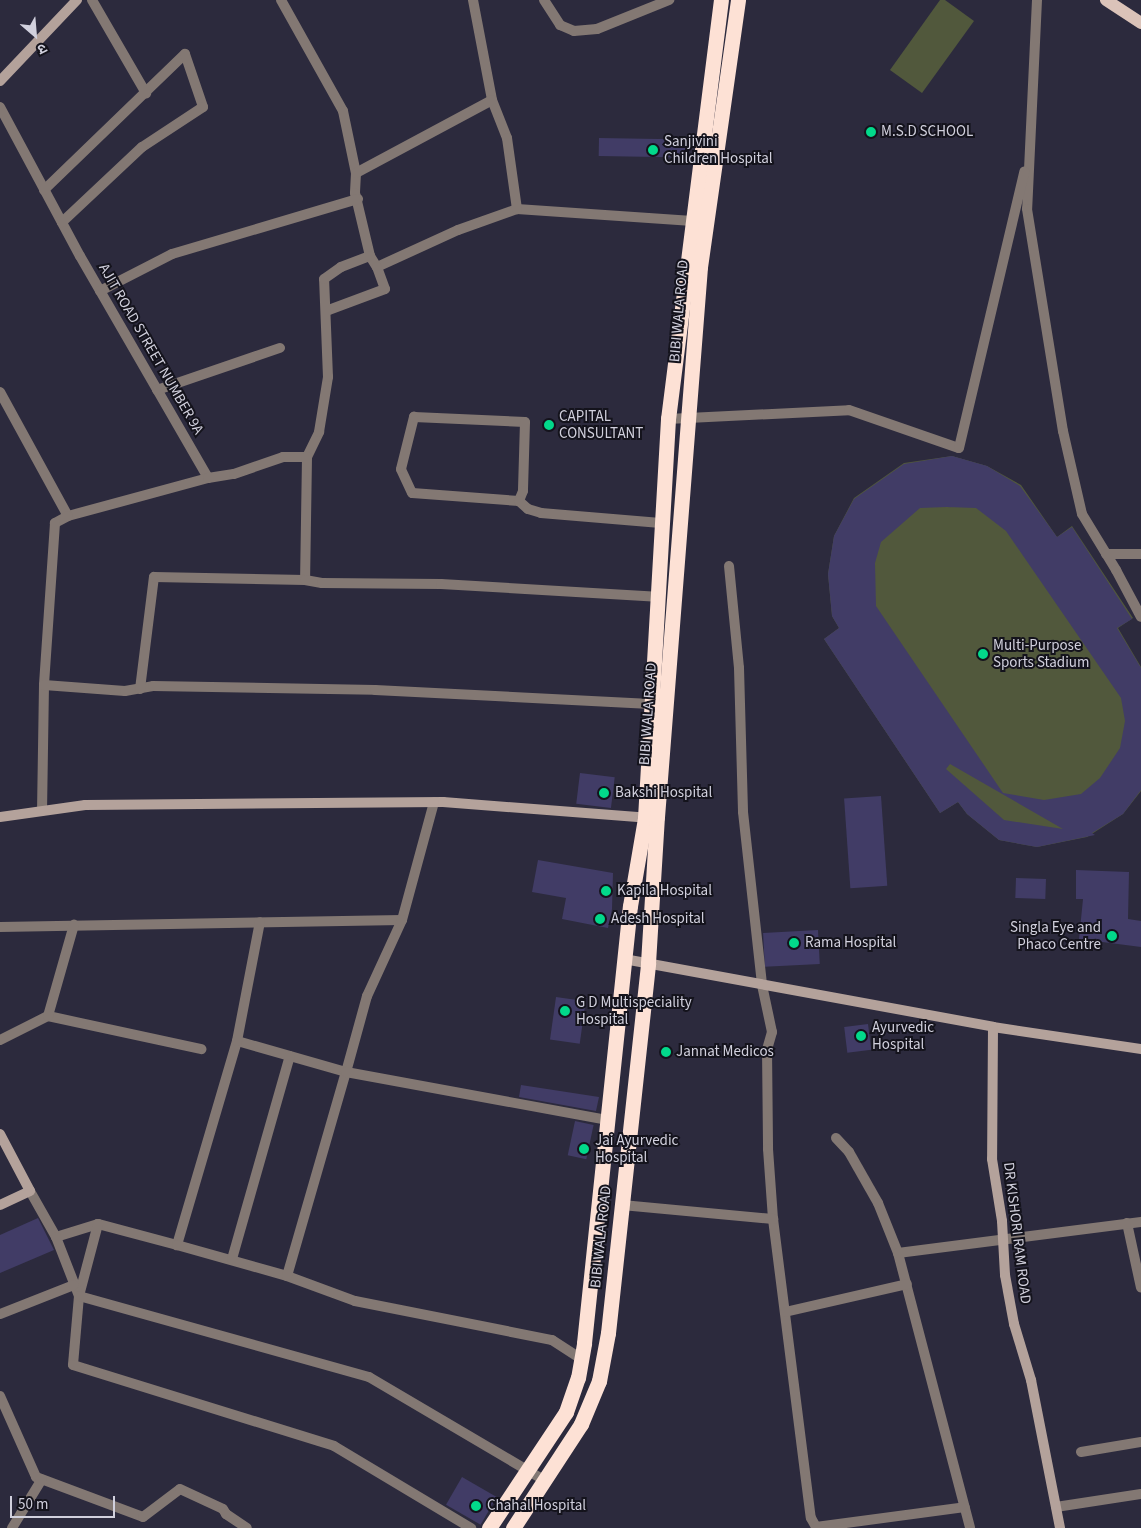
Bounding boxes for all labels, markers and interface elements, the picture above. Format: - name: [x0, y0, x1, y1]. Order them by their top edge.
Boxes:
- north arrow: [10, 10, 60, 60]
- text: उ: [34, 38, 50, 59]
- place label: M.S.D SCHOOL: [881, 123, 973, 141]
- marker: M.S.D SCHOOL: [865, 126, 877, 138]
- place label: Sanjivini Children Hospital: [664, 132, 773, 167]
- marker: Sanjivini Children Hospital: [646, 143, 660, 157]
- street label: BIBI WALA ROAD: [666, 259, 692, 363]
- street label: AJIT ROAD STREET NUMBER 9A: [95, 260, 207, 438]
- place label: CAPITAL CONSULTANT: [559, 407, 643, 442]
- marker: CAPITAL CONSULTANT: [543, 419, 555, 431]
- place label: Multi-Purpose Sports Stadium: [993, 636, 1089, 671]
- marker: Multi-Purpose Sports Stadium: [977, 648, 989, 660]
- street label: BIBI WALA ROAD: [635, 662, 661, 766]
- place label: Bakshi Hospital: [615, 784, 712, 802]
- marker: Bakshi Hospital: [597, 786, 611, 800]
- place label: Kapila Hospital: [617, 882, 712, 900]
- marker: Kapila Hospital: [599, 884, 613, 898]
- place label: Adesh Hospital: [611, 910, 705, 928]
- marker: Adesh Hospital: [593, 912, 607, 926]
- place label: Singla Eye and Phaco Centre: [1010, 918, 1101, 953]
- marker: Singla Eye and Phaco Centre: [1105, 929, 1119, 943]
- place label: Rama Hospital: [805, 934, 896, 952]
- marker: Rama Hospital: [787, 936, 801, 950]
- place label: G D Multispeciality Hospital: [576, 993, 692, 1028]
- marker: G D Multispeciality Hospital: [558, 1004, 572, 1018]
- place label: Ayurvedic Hospital: [872, 1018, 934, 1053]
- marker: Ayurvedic Hospital: [854, 1029, 868, 1043]
- place label: Jannat Medicos: [676, 1043, 774, 1061]
- marker: Jannat Medicos: [660, 1046, 672, 1058]
- place label: Jai Ayurvedic Hospital: [595, 1131, 678, 1166]
- marker: Jai Ayurvedic Hospital: [577, 1142, 591, 1156]
- street label: DR KISHORI RAM ROAD: [999, 1161, 1035, 1305]
- street label: BIBI WALA ROAD: [587, 1185, 615, 1289]
- scale bar: [12, 1486, 118, 1518]
- text: 50 m: [18, 1494, 48, 1515]
- place label: Chahal Hospital: [487, 1497, 586, 1515]
- marker: Chahal Hospital: [469, 1499, 483, 1513]

